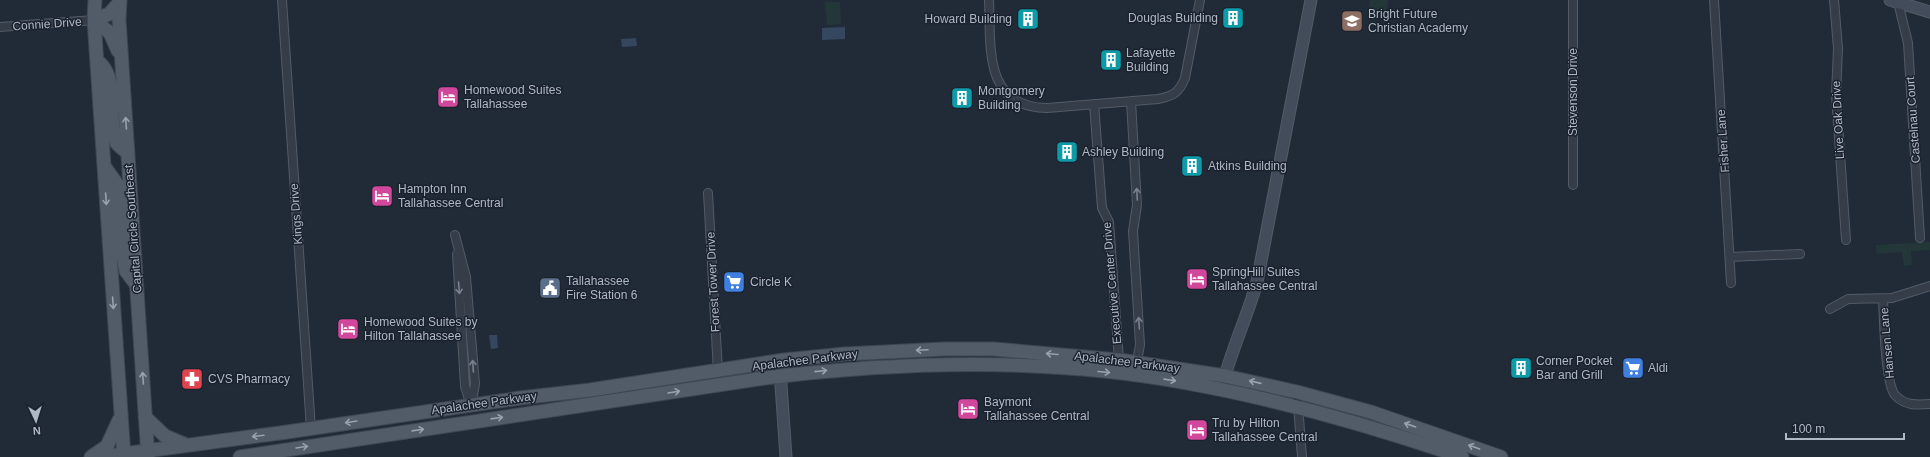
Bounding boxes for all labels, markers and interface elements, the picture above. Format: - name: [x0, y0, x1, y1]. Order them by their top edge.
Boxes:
- building icon: Douglas Building: [1220, 5, 1246, 31]
- building icon: Howard Building: [1015, 6, 1041, 32]
- place label: Bright Future Christian Academy: [1368, 7, 1468, 35]
- school or university icon: Bright Future Christian Academy: [1339, 8, 1365, 34]
- place label: Douglas Building: [1128, 11, 1218, 25]
- place label: Howard Building: [925, 12, 1012, 26]
- street label: Connie Drive: [12, 15, 82, 33]
- place label: Lafayette Building: [1126, 46, 1176, 74]
- building icon: Lafayette Building: [1098, 47, 1124, 73]
- street label: Stevenson Drive: [1566, 48, 1580, 136]
- street label: Castelnau Court: [1903, 76, 1923, 164]
- street label: Live Oak Drive: [1829, 80, 1847, 160]
- place label: Homewood Suites Tallahassee: [464, 83, 561, 111]
- hotel icon: Homewood Suites Tallahassee: [435, 84, 461, 110]
- place label: Montgomery Building: [978, 84, 1045, 112]
- building icon: Montgomery Building: [949, 85, 975, 111]
- street label: Fisher Lane: [1714, 109, 1732, 173]
- one-way arrow: [122, 117, 129, 130]
- building icon: Ashley Building: [1054, 139, 1080, 165]
- place label: Ashley Building: [1082, 145, 1164, 159]
- building icon: Atkins Building: [1179, 153, 1205, 179]
- place label: Atkins Building: [1208, 159, 1287, 173]
- street label: Capital Circle Southeast: [121, 164, 144, 294]
- place label: Hampton Inn Tallahassee Central: [398, 182, 503, 210]
- street label: Kings Drive: [287, 183, 305, 245]
- hotel icon: Hampton Inn Tallahassee Central: [369, 183, 395, 209]
- one-way arrow: [1133, 188, 1140, 201]
- one-way arrow: [103, 192, 110, 205]
- street label: Executive Center Drive: [1100, 221, 1124, 345]
- street label: Forest Tower Drive: [703, 231, 723, 333]
- place label: SpringHill Suites Tallahassee Central: [1212, 265, 1317, 293]
- hotel icon: SpringHill Suites Tallahassee Central: [1184, 266, 1210, 292]
- supermarket icon: Circle K: [721, 269, 747, 295]
- place label: Tallahassee Fire Station 6: [566, 274, 638, 302]
- public building icon: Tallahassee Fire Station 6: [537, 275, 563, 301]
- place label: Circle K: [750, 275, 792, 289]
- one-way arrow: [455, 281, 462, 294]
- one-way arrow: [110, 296, 117, 309]
- street label: Hansen Lane: [1877, 307, 1897, 379]
- place label: Homewood Suites by Hilton Tallahassee: [364, 315, 477, 343]
- hotel icon: Homewood Suites by Hilton Tallahassee: [335, 316, 361, 342]
- one-way arrow: [1135, 317, 1142, 330]
- street label: Apalachee Parkway: [752, 347, 858, 373]
- one-way arrow: [916, 347, 929, 354]
- street label: Apalachee Parkway: [1074, 349, 1180, 375]
- one-way arrow: [1046, 350, 1059, 357]
- place label: Corner Pocket Bar and Grill: [1536, 354, 1613, 382]
- building icon: Corner Pocket Bar and Grill: [1508, 355, 1534, 381]
- supermarket icon: Aldi: [1620, 355, 1646, 381]
- one-way arrow: [470, 360, 477, 373]
- place label: Aldi: [1648, 361, 1668, 375]
- pharmacy icon: CVS Pharmacy: [179, 366, 205, 392]
- one-way arrow: [814, 368, 827, 375]
- one-way arrow: [1097, 368, 1110, 376]
- one-way arrow: [139, 372, 147, 385]
- place label: CVS Pharmacy: [208, 372, 290, 386]
- one-way arrow: [1163, 376, 1176, 384]
- one-way arrow: [1248, 378, 1261, 386]
- one-way arrow: [667, 388, 680, 396]
- street label: Apalachee Parkway: [431, 389, 537, 417]
- place label: Baymont Tallahassee Central: [984, 395, 1089, 423]
- hotel icon: Baymont Tallahassee Central: [955, 396, 981, 422]
- north arrow: [16, 401, 56, 441]
- one-way arrow: [490, 414, 503, 422]
- scale bar: [1786, 415, 1904, 441]
- place label: Tru by Hilton Tallahassee Central: [1212, 416, 1317, 444]
- hotel icon: Tru by Hilton Tallahassee Central: [1184, 417, 1210, 443]
- one-way arrow: [345, 418, 358, 426]
- one-way arrow: [1404, 421, 1417, 428]
- text: 100 m: [1792, 422, 1825, 436]
- text: N: [32, 425, 41, 437]
- one-way arrow: [411, 426, 424, 434]
- one-way arrow: [252, 432, 265, 440]
- one-way arrow: [296, 443, 309, 451]
- one-way arrow: [1469, 443, 1481, 451]

